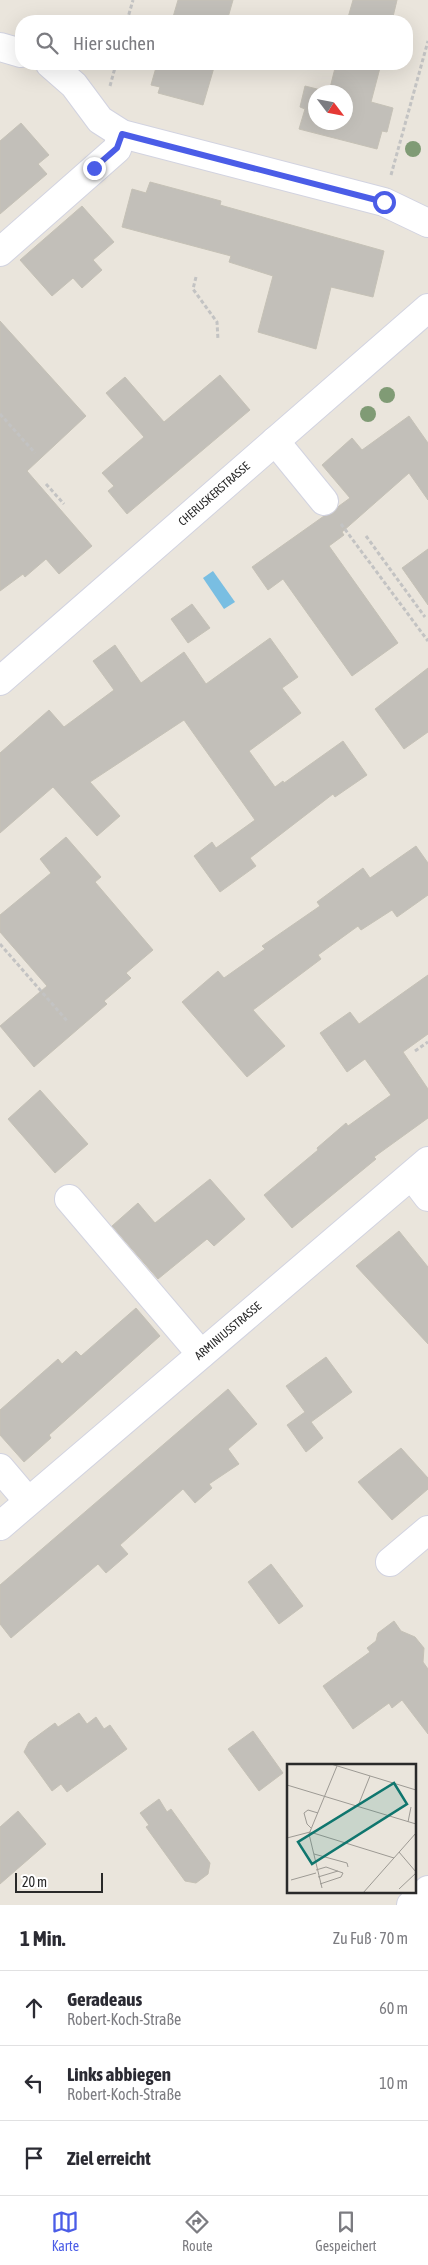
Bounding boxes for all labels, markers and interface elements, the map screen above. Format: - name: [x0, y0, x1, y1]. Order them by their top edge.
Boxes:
- search box: [15, 15, 413, 70]
- icon: search: [33, 29, 61, 57]
- text: Hier suchen: [73, 32, 155, 54]
- north arrow: [308, 85, 353, 130]
- route end: [83, 157, 106, 180]
- route start: [373, 191, 396, 214]
- street label: CHERUSKERSTRASSE: [175, 459, 253, 529]
- street label: ARMINIUSSTRASSE: [192, 1299, 264, 1363]
- inset map: [287, 1764, 416, 1892]
- scale bar: [15, 1870, 102, 1893]
- text: 20 m: [22, 1874, 47, 1890]
- text: 1 Min.: [20, 1926, 66, 1950]
- text: Zu Fuß · 70 m: [333, 1929, 408, 1947]
- text: Geradeaus: [67, 1988, 142, 2010]
- icon: ahead: [20, 1994, 48, 2022]
- text: 60 m: [379, 1999, 408, 2017]
- text: Robert-Koch-Straße: [67, 2010, 181, 2028]
- text: Links abbiegen: [67, 2063, 171, 2085]
- icon: left: [20, 2069, 48, 2097]
- text: 10 m: [379, 2074, 408, 2092]
- text: Robert-Koch-Straße: [67, 2085, 181, 2103]
- icon: arrive: [20, 2144, 48, 2172]
- text: Ziel erreicht: [67, 2147, 151, 2169]
- tab: Karte: [51, 2208, 79, 2254]
- tab: Route: [182, 2208, 213, 2254]
- tab: Gespeichert: [315, 2208, 377, 2254]

